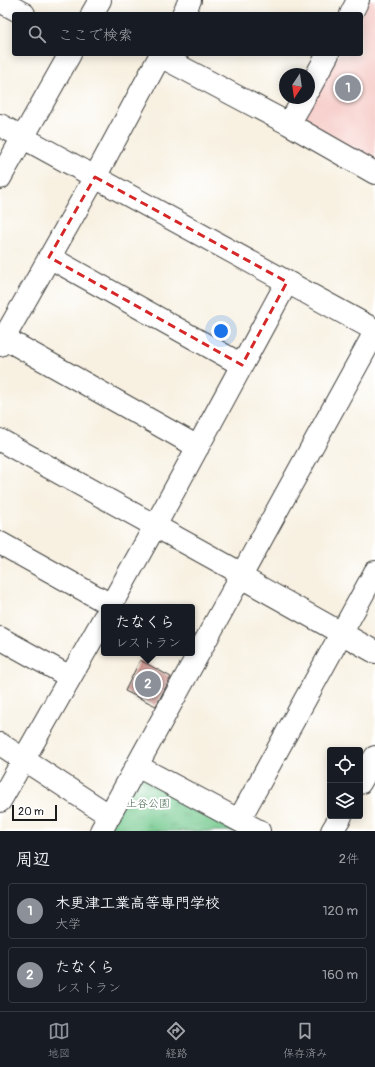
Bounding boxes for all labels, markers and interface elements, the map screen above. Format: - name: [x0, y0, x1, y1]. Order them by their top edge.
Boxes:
- search box: [12, 12, 363, 56]
- icon: search: [26, 23, 48, 45]
- text: ここで検索: [58, 26, 133, 45]
- north arrow: [279, 68, 315, 104]
- pin: 1: [335, 73, 361, 103]
- your location: [211, 321, 231, 341]
- popup: [101, 604, 195, 656]
- text: たなくら: [115, 613, 175, 632]
- text: レストラン: [115, 635, 181, 651]
- pin: 2: [135, 669, 161, 699]
- map controls: [327, 747, 363, 819]
- button: locate: [327, 747, 363, 783]
- button: layers: [327, 783, 363, 819]
- park label: 上谷公園: [126, 797, 170, 810]
- scale bar: [12, 803, 57, 822]
- text: 20 m: [18, 805, 44, 818]
- text: 周辺: [16, 849, 50, 870]
- text: 2件: [339, 851, 359, 867]
- text: 木更津工業高等専門学校: [55, 894, 220, 913]
- text: 1: [27, 903, 33, 919]
- text: 120 m: [322, 903, 358, 919]
- text: 大学: [55, 916, 81, 932]
- text: たなくら: [55, 958, 115, 977]
- text: 2: [26, 967, 34, 983]
- text: 160 m: [322, 967, 358, 983]
- text: レストラン: [55, 980, 121, 996]
- tab: 地図: [48, 1020, 70, 1060]
- tab: 経路: [165, 1020, 187, 1060]
- tab: 保存済み: [283, 1020, 327, 1060]

